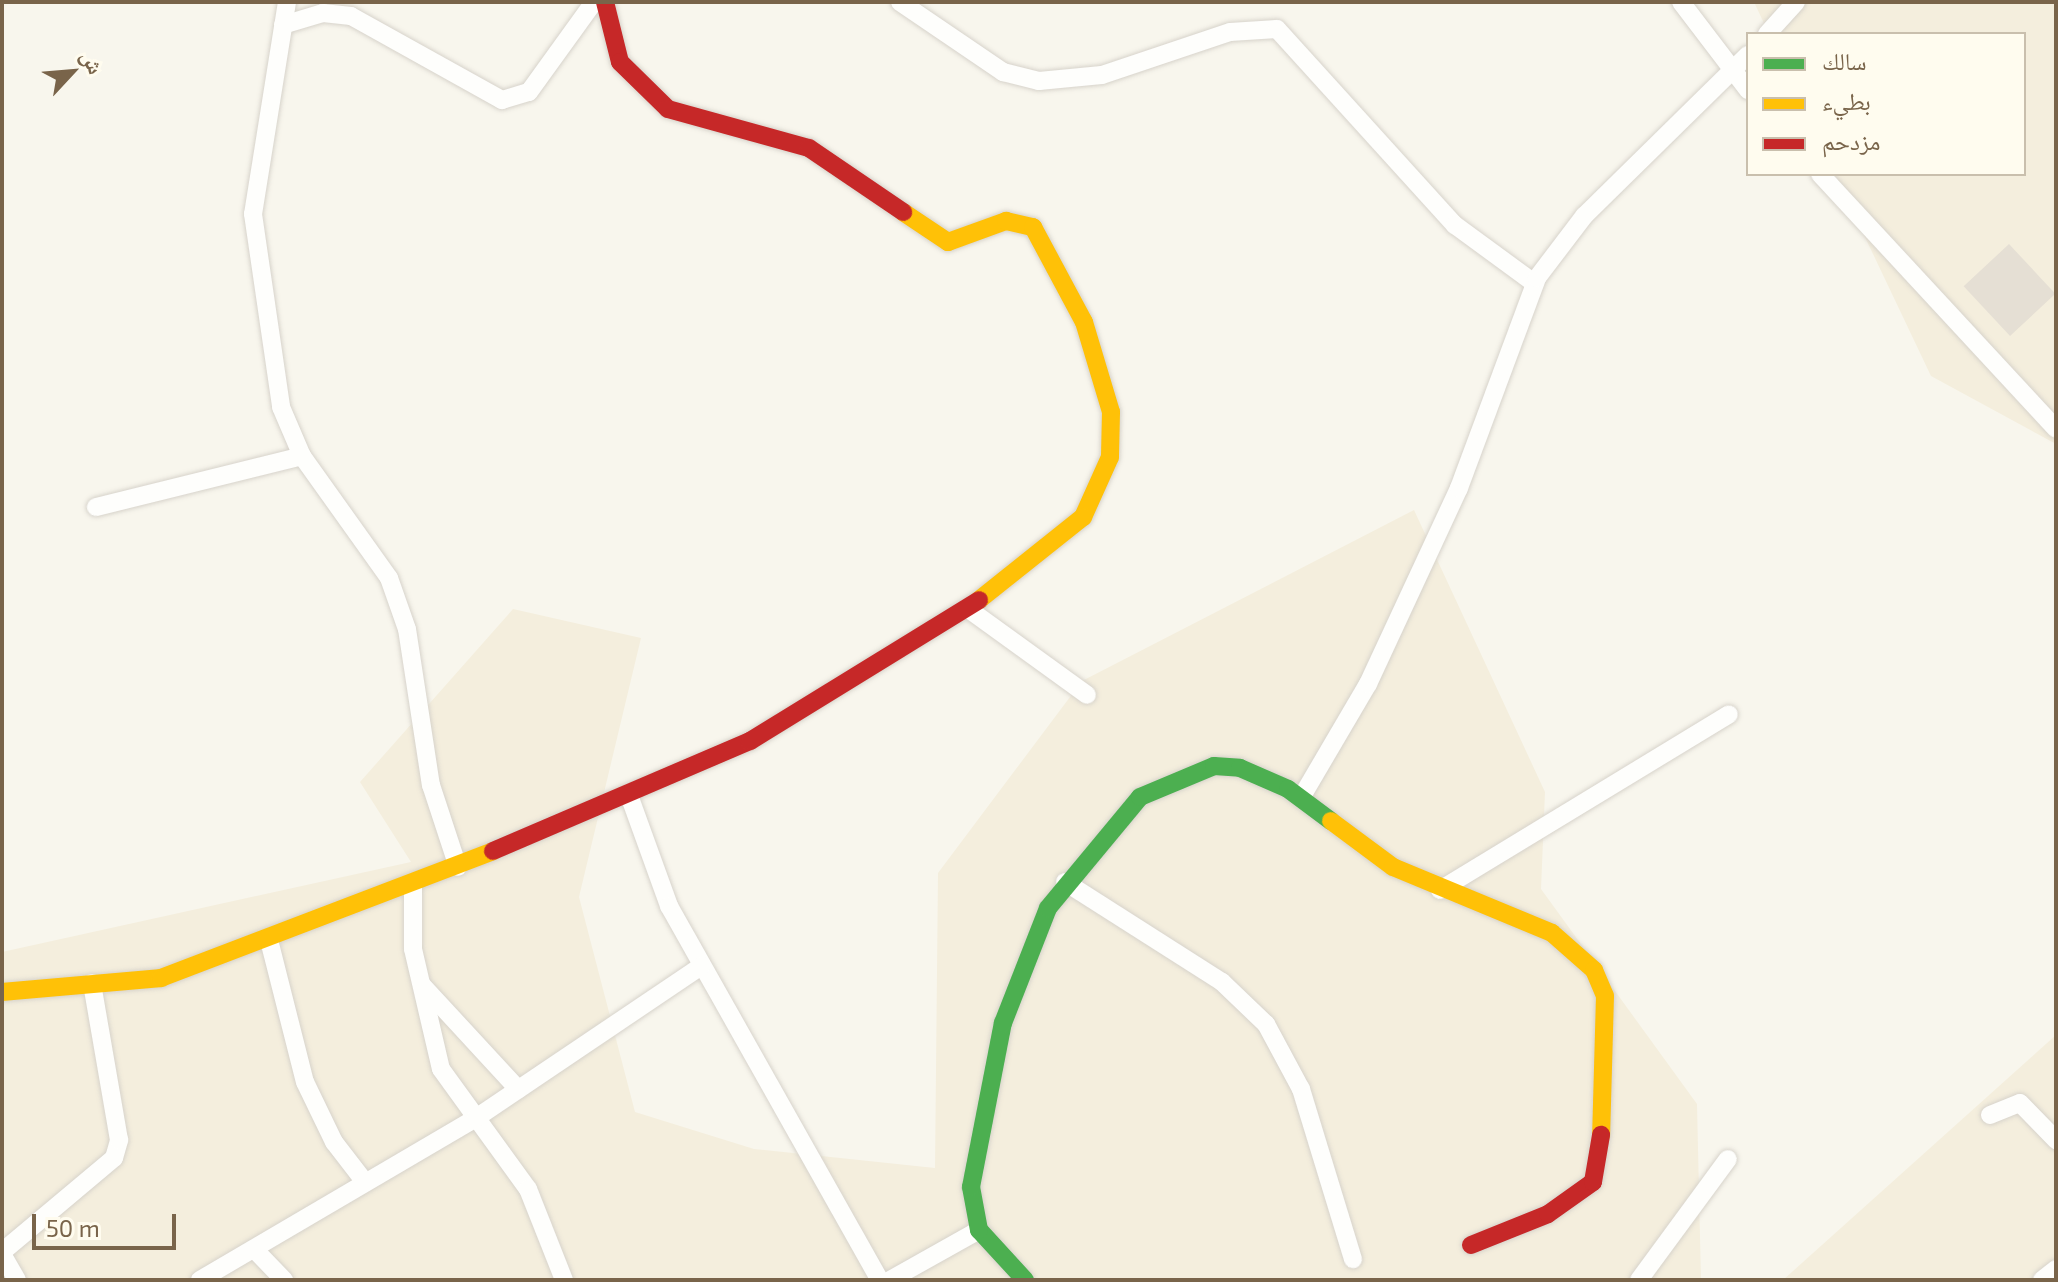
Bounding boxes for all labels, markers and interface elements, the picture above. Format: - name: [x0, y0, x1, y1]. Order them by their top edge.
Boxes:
- north arrow: [32, 32, 112, 112]
- legend: [1746, 32, 2026, 176]
- text: ش: [77, 45, 110, 78]
- text: سالك: [1822, 46, 1867, 75]
- text: بطيء: [1822, 86, 1871, 115]
- text: مزدحم: [1822, 126, 1881, 155]
- scale bar: [36, 1198, 180, 1248]
- text: 50 m: [46, 1213, 100, 1242]

